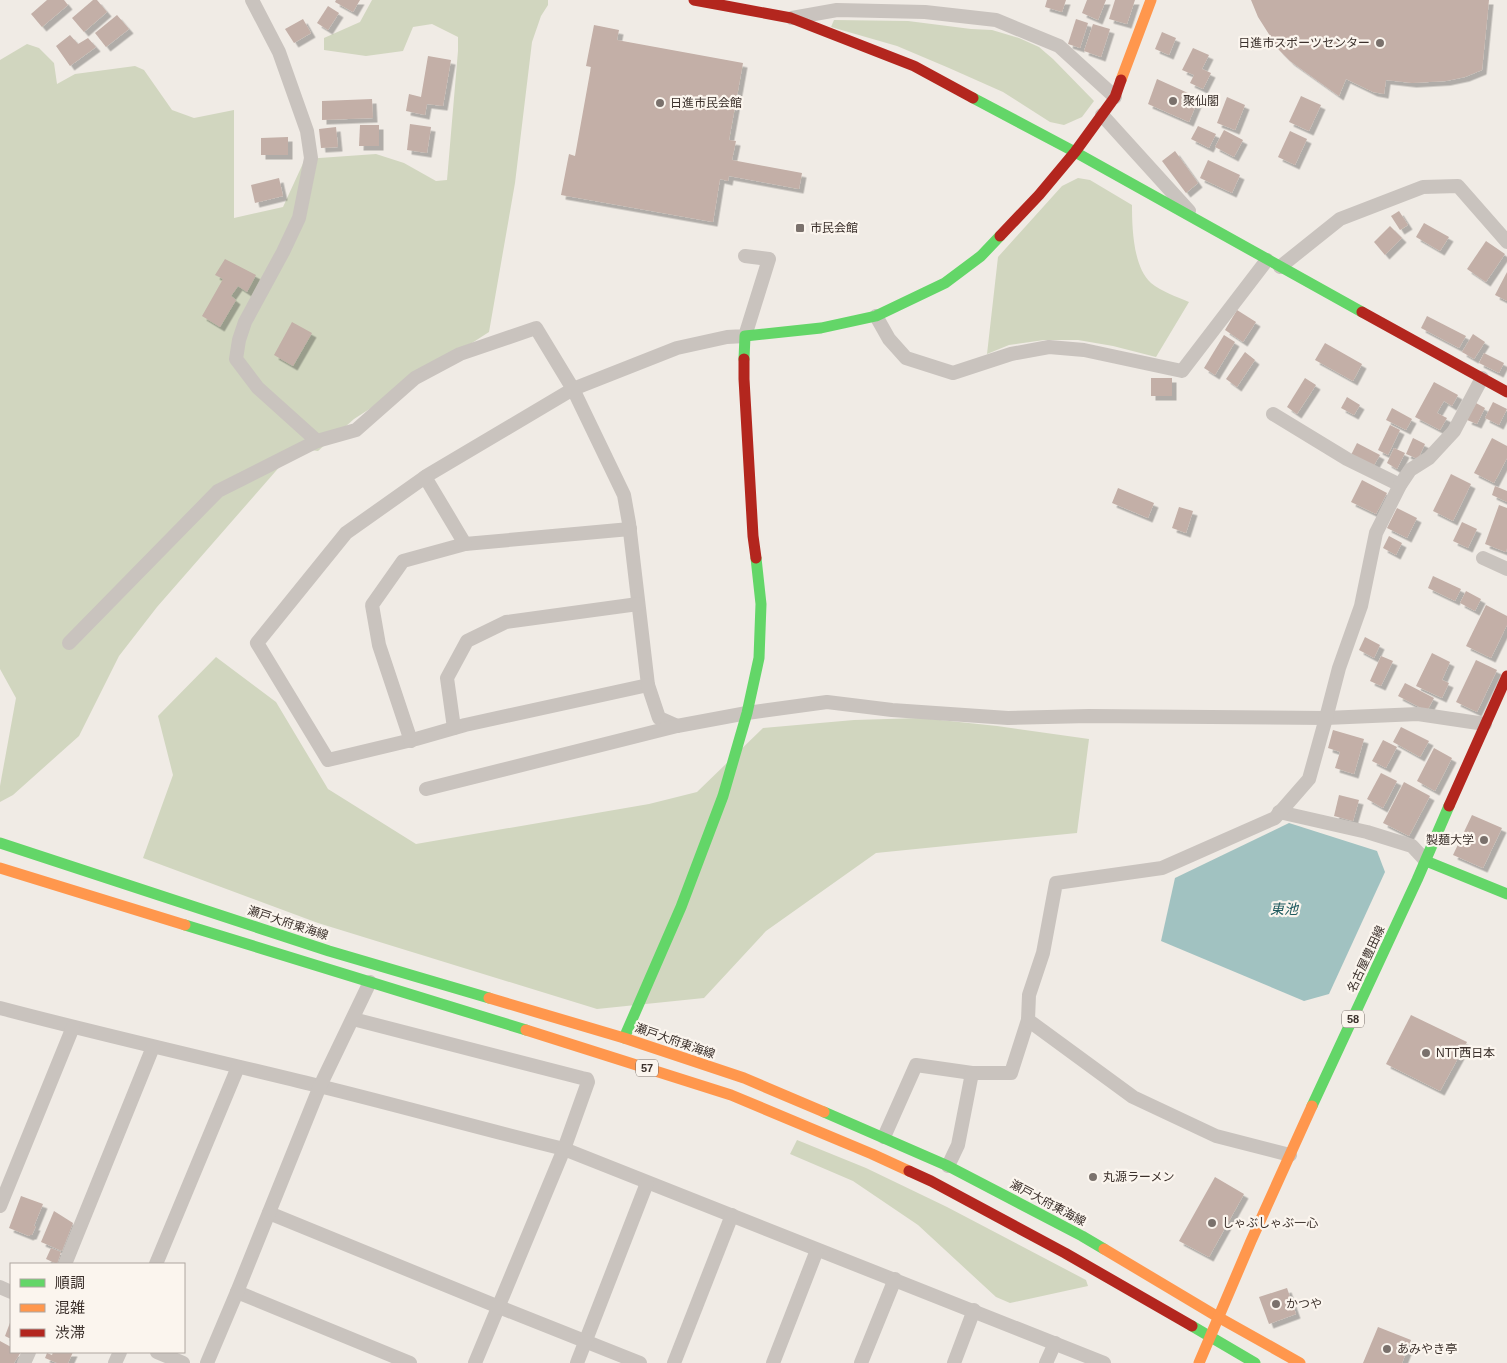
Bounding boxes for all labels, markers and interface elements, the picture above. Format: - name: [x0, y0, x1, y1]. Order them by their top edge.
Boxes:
- place label: 日進市スポーツセンター: [1238, 36, 1370, 50]
- marker: 日進市スポーツセンター: [1374, 37, 1386, 49]
- place label: 聚仙閣: [1183, 94, 1219, 108]
- marker: 聚仙閣: [1167, 95, 1179, 107]
- place label: 日進市民会館: [670, 96, 742, 110]
- marker: 日進市民会館: [654, 97, 666, 109]
- place label: 市民会館: [810, 221, 858, 235]
- marker: 市民会館: [794, 222, 806, 234]
- place label: 製麺大学: [1426, 833, 1474, 847]
- marker: 製麺大学: [1478, 834, 1490, 846]
- water label: 東池: [1270, 901, 1300, 917]
- street label: 瀬戸大府東海線: [246, 903, 330, 943]
- street label: 名古屋豊田線: [1344, 923, 1388, 995]
- road number: 58: [1342, 1011, 1364, 1028]
- street label: 瀬戸大府東海線: [633, 1021, 717, 1061]
- place label: NTT西日本: [1436, 1046, 1495, 1060]
- marker: NTT西日本: [1420, 1047, 1432, 1059]
- road number: 57: [636, 1060, 658, 1076]
- place label: 丸源ラーメン: [1103, 1170, 1175, 1184]
- marker: 丸源ラーメン: [1087, 1171, 1099, 1183]
- street label: 瀬戸大府東海線: [1008, 1177, 1088, 1229]
- place label: しゃぶしゃぶ一心: [1222, 1216, 1318, 1230]
- marker: しゃぶしゃぶ一心: [1206, 1217, 1218, 1229]
- legend: [10, 1263, 185, 1353]
- text: 順調: [55, 1274, 85, 1291]
- place label: かつや: [1286, 1297, 1322, 1311]
- marker: かつや: [1270, 1298, 1282, 1310]
- text: 混雑: [55, 1299, 85, 1316]
- text: 渋滞: [55, 1324, 85, 1341]
- place label: あみやき亭: [1397, 1342, 1457, 1356]
- marker: あみやき亭: [1381, 1343, 1393, 1355]

